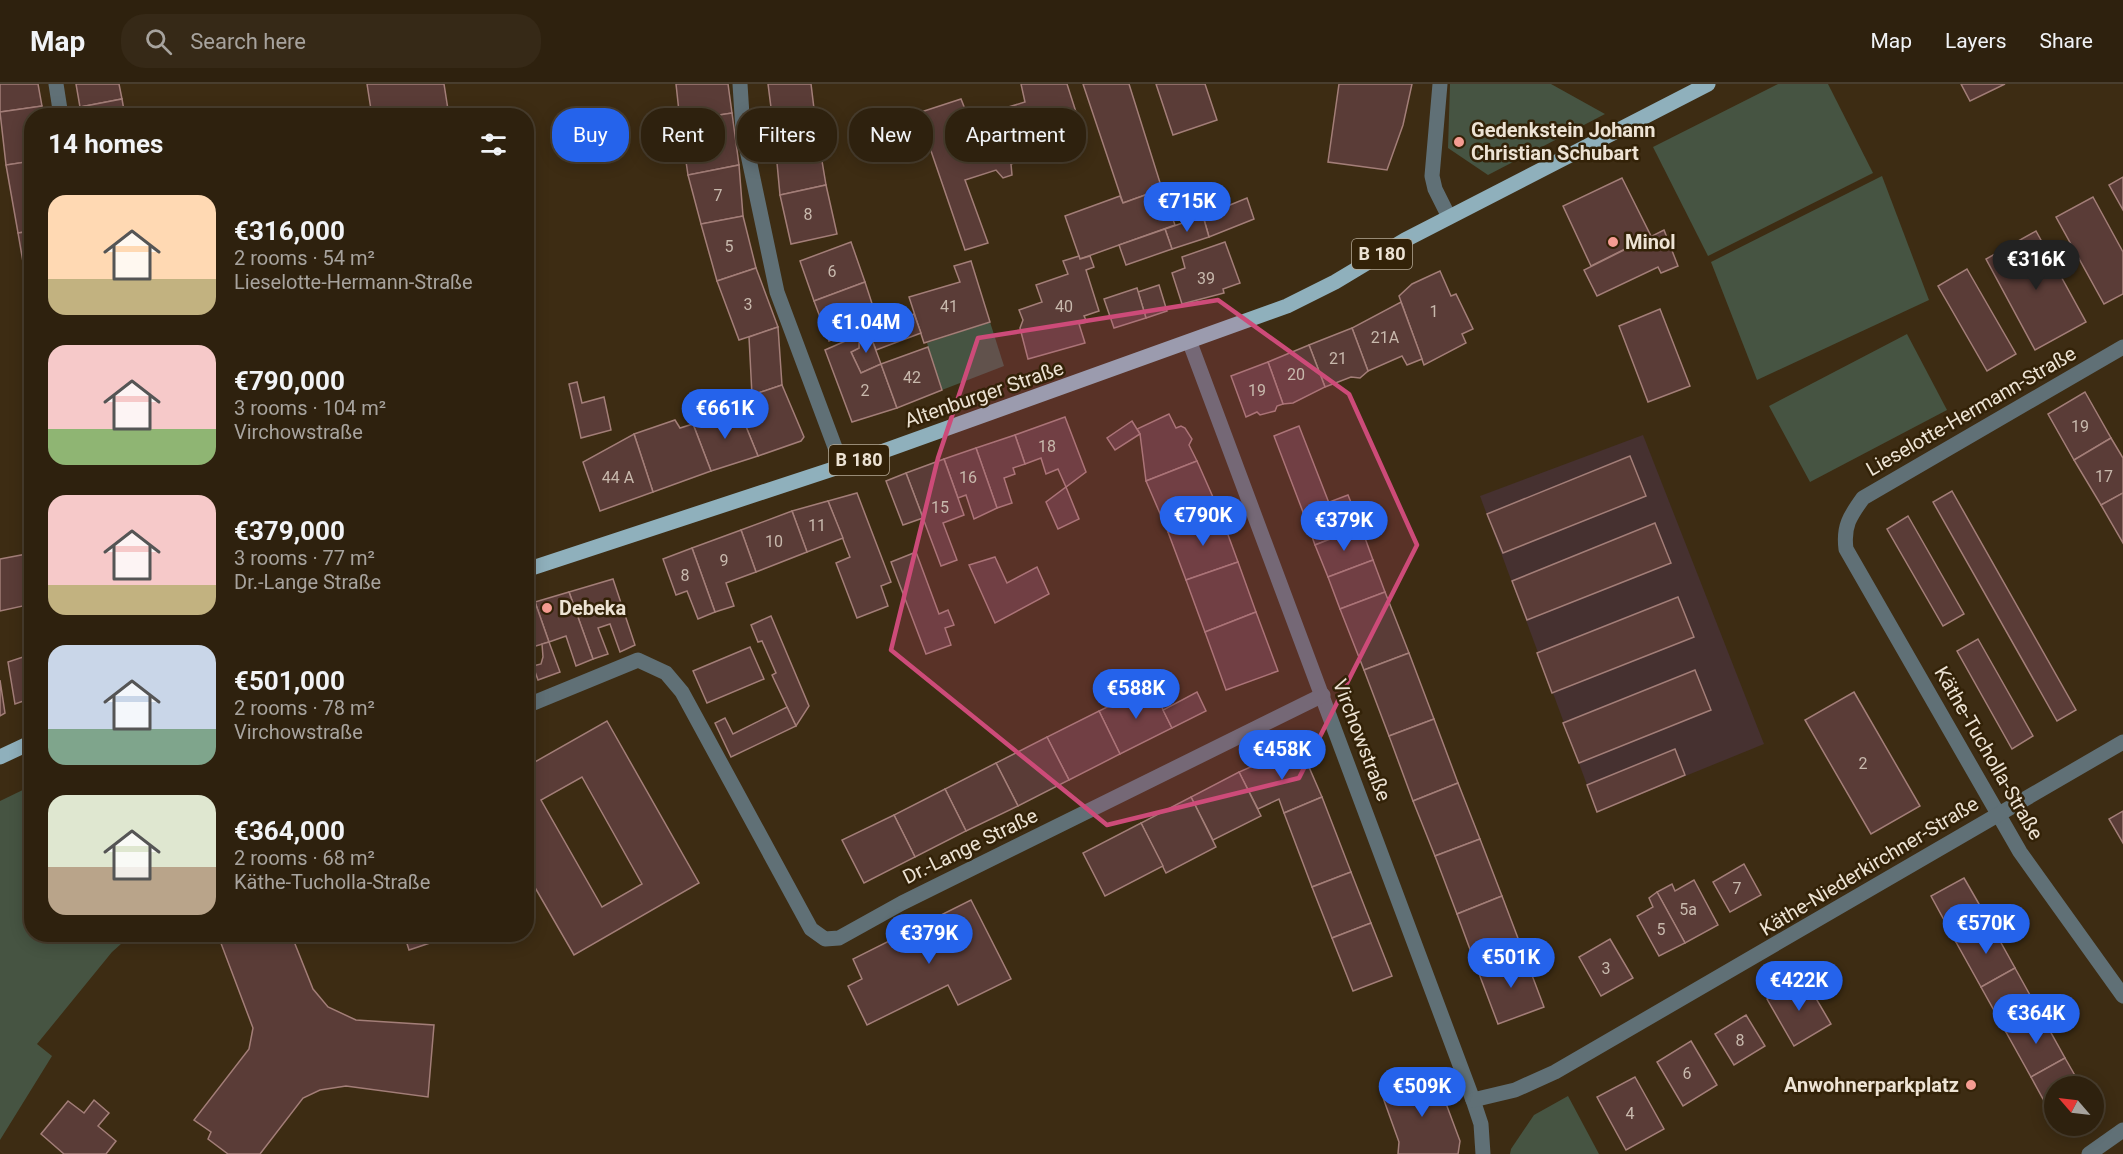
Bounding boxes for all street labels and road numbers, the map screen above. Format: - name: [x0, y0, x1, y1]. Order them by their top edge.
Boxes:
- road number: B 180: [1352, 239, 1412, 269]
- street label: Lieselotte-Hermann-Straße: [1862, 341, 2080, 481]
- street label: Altenburger Straße: [901, 356, 1067, 432]
- road number: B 180: [829, 445, 889, 475]
- street label: Käthe-Tucholla-Straße: [1930, 662, 2048, 844]
- street label: Virchowstraße: [1328, 676, 1396, 804]
- street label: Käthe-Niederkirchner-Straße: [1755, 791, 1983, 941]
- street label: Dr.-Lange Straße: [899, 803, 1041, 889]

